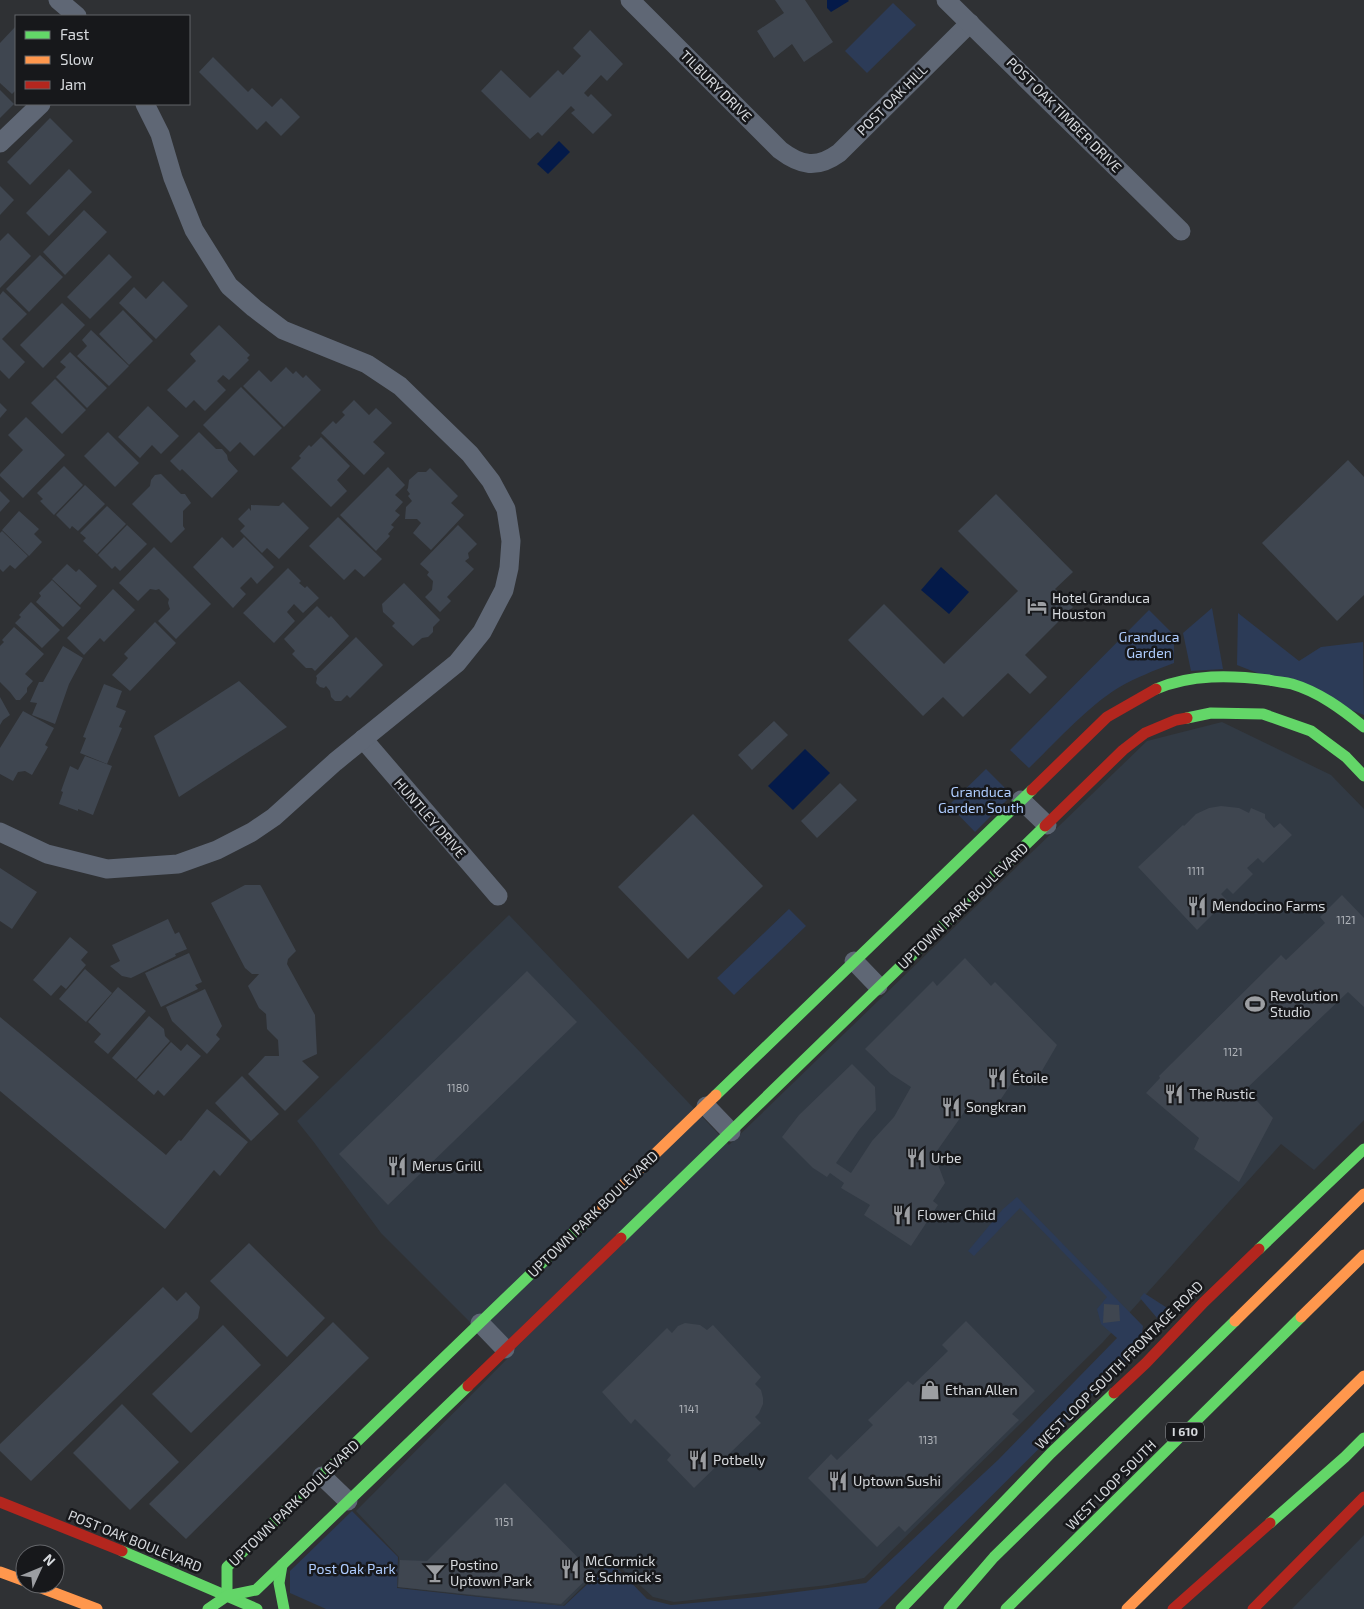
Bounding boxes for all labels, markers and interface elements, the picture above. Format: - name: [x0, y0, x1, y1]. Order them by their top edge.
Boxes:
- legend: [15, 15, 190, 105]
- text: Fast: [60, 25, 90, 43]
- street label: TILBURY DRIVE: [677, 46, 756, 125]
- text: Slow: [60, 50, 94, 68]
- street label: POST OAK TIMBER DRIVE: [1003, 54, 1126, 176]
- street label: POST OAK HILL: [853, 61, 931, 139]
- text: Jam: [60, 75, 86, 93]
- place label: Hotel Granduca Houston: [1052, 589, 1150, 622]
- hotel icon: Hotel Granduca Houston: [1026, 595, 1048, 617]
- park label: Granduca Garden: [1119, 628, 1179, 661]
- street label: HUNTLEY DRIVE: [391, 774, 470, 861]
- park label: Granduca Garden South: [938, 783, 1024, 816]
- street label: UPTOWN PARK BOULEVARD: [894, 839, 1031, 972]
- house number: 1111: [1187, 864, 1205, 877]
- restaurant icon: Mendocino Farms: [1186, 895, 1208, 917]
- place label: Mendocino Farms: [1212, 897, 1325, 914]
- house number: 1121: [1336, 913, 1356, 926]
- place label: Revolution Studio: [1270, 987, 1338, 1020]
- sports icon: Revolution Studio: [1244, 993, 1266, 1015]
- house number: 1121: [1223, 1045, 1243, 1058]
- restaurant icon: Étoile: [986, 1067, 1008, 1089]
- place label: Étoile: [1012, 1069, 1048, 1086]
- house number: 1180: [447, 1081, 469, 1094]
- restaurant icon: The Rustic: [1163, 1083, 1185, 1105]
- place label: The Rustic: [1189, 1085, 1255, 1102]
- restaurant icon: Songkran: [940, 1096, 962, 1118]
- place label: Songkran: [966, 1098, 1026, 1115]
- street label: UPTOWN PARK BOULEVARD: [524, 1147, 661, 1280]
- restaurant icon: Urbe: [905, 1147, 927, 1169]
- place label: Urbe: [931, 1149, 961, 1166]
- restaurant icon: Merus Grill: [386, 1155, 408, 1177]
- place label: Merus Grill: [412, 1157, 483, 1174]
- restaurant icon: Flower Child: [891, 1204, 913, 1226]
- place label: Flower Child: [917, 1206, 996, 1223]
- street label: WEST LOOP SOUTH FRONTAGE ROAD: [1031, 1277, 1206, 1452]
- shop icon: Ethan Allen: [919, 1379, 941, 1401]
- place label: Ethan Allen: [945, 1381, 1018, 1398]
- house number: 1141: [679, 1402, 699, 1415]
- road number: I 610: [1166, 1422, 1204, 1441]
- house number: 1131: [918, 1433, 938, 1446]
- street label: UPTOWN PARK BOULEVARD: [225, 1436, 362, 1569]
- street label: WEST LOOP SOUTH: [1062, 1436, 1159, 1533]
- restaurant icon: Potbelly: [687, 1449, 709, 1471]
- place label: Potbelly: [713, 1451, 766, 1468]
- restaurant icon: Uptown Sushi: [827, 1470, 849, 1492]
- place label: Uptown Sushi: [853, 1472, 941, 1489]
- street label: POST OAK BOULEVARD: [66, 1506, 205, 1575]
- house number: 1151: [494, 1515, 514, 1528]
- north arrow: [15, 1544, 65, 1594]
- text: N: [40, 1550, 59, 1569]
- place label: McCormick & Schmick's: [585, 1552, 662, 1585]
- place label: Postino Uptown Park: [450, 1556, 532, 1589]
- restaurant icon: McCormick & Schmick's: [559, 1558, 581, 1580]
- park label: Post Oak Park: [308, 1560, 396, 1577]
- bar icon: Postino Uptown Park: [424, 1562, 446, 1584]

